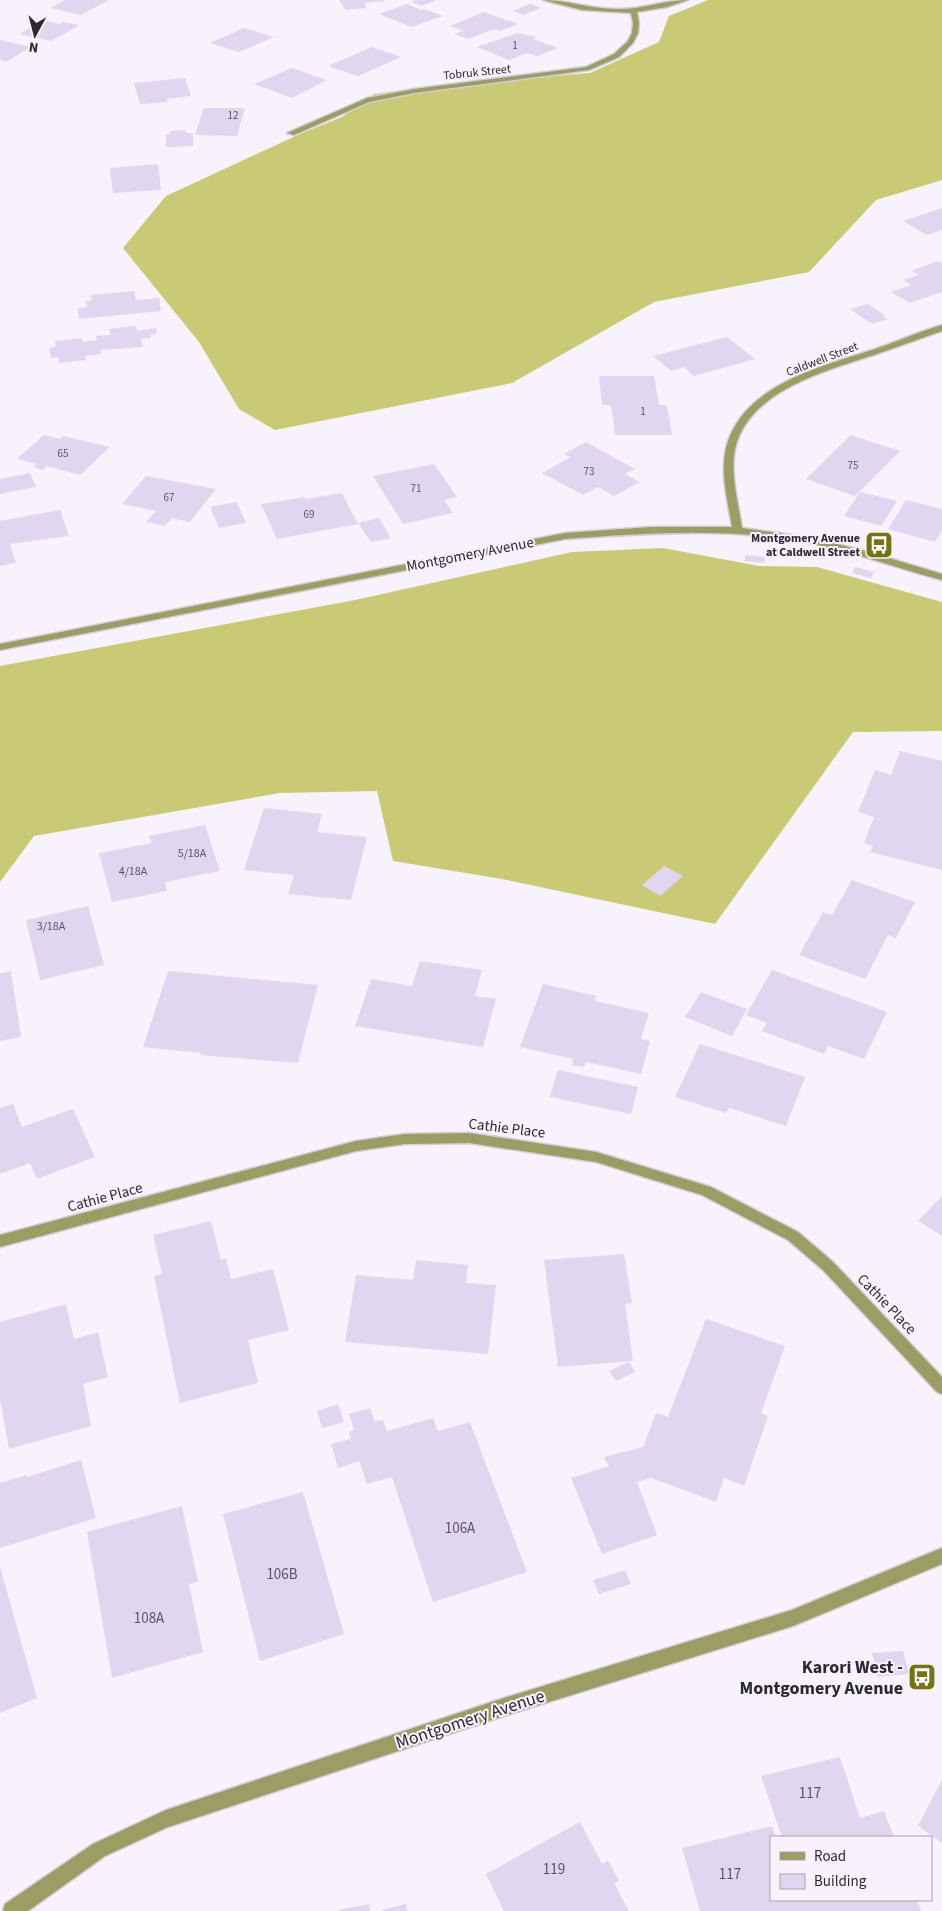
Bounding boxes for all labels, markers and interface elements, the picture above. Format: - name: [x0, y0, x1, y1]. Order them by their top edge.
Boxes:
- north arrow: [10, 10, 60, 60]
- text: N: [28, 36, 39, 57]
- house number: 1: [512, 38, 518, 53]
- street label: Tobruk Street: [442, 60, 512, 84]
- house number: 12: [228, 108, 238, 123]
- street label: Caldwell Street: [784, 338, 861, 381]
- house number: 1: [640, 404, 646, 419]
- house number: 65: [58, 446, 68, 461]
- house number: 75: [848, 458, 858, 473]
- house number: 73: [584, 464, 594, 479]
- house number: 71: [411, 481, 421, 496]
- house number: 67: [164, 490, 174, 505]
- house number: 69: [304, 507, 314, 522]
- place label: Montgomery Avenue at Caldwell Street: [751, 530, 860, 561]
- bus stop icon: Montgomery Avenue at Caldwell Street: [864, 530, 894, 560]
- street label: Montgomery Avenue: [405, 532, 536, 577]
- house number: 5/18A: [178, 845, 207, 862]
- house number: 4/18A: [119, 863, 148, 880]
- house number: 3/18A: [37, 918, 66, 935]
- street label: Cathie Place: [467, 1113, 546, 1144]
- street label: Cathie Place: [65, 1177, 145, 1218]
- street label: Cathie Place: [852, 1269, 921, 1339]
- house number: 106A: [445, 1518, 476, 1539]
- house number: 106B: [266, 1564, 298, 1585]
- house number: 108A: [134, 1608, 165, 1629]
- place label: Karori West - Montgomery Avenue: [740, 1655, 903, 1701]
- bus stop icon: Karori West - Montgomery Avenue: [907, 1662, 937, 1692]
- street label: Montgomery Avenue: [392, 1684, 548, 1755]
- house number: 117: [799, 1783, 821, 1804]
- legend: [770, 1836, 932, 1901]
- text: Road: [814, 1846, 846, 1867]
- house number: 119: [543, 1859, 565, 1880]
- house number: 117: [719, 1864, 741, 1885]
- text: Building: [814, 1871, 867, 1892]

